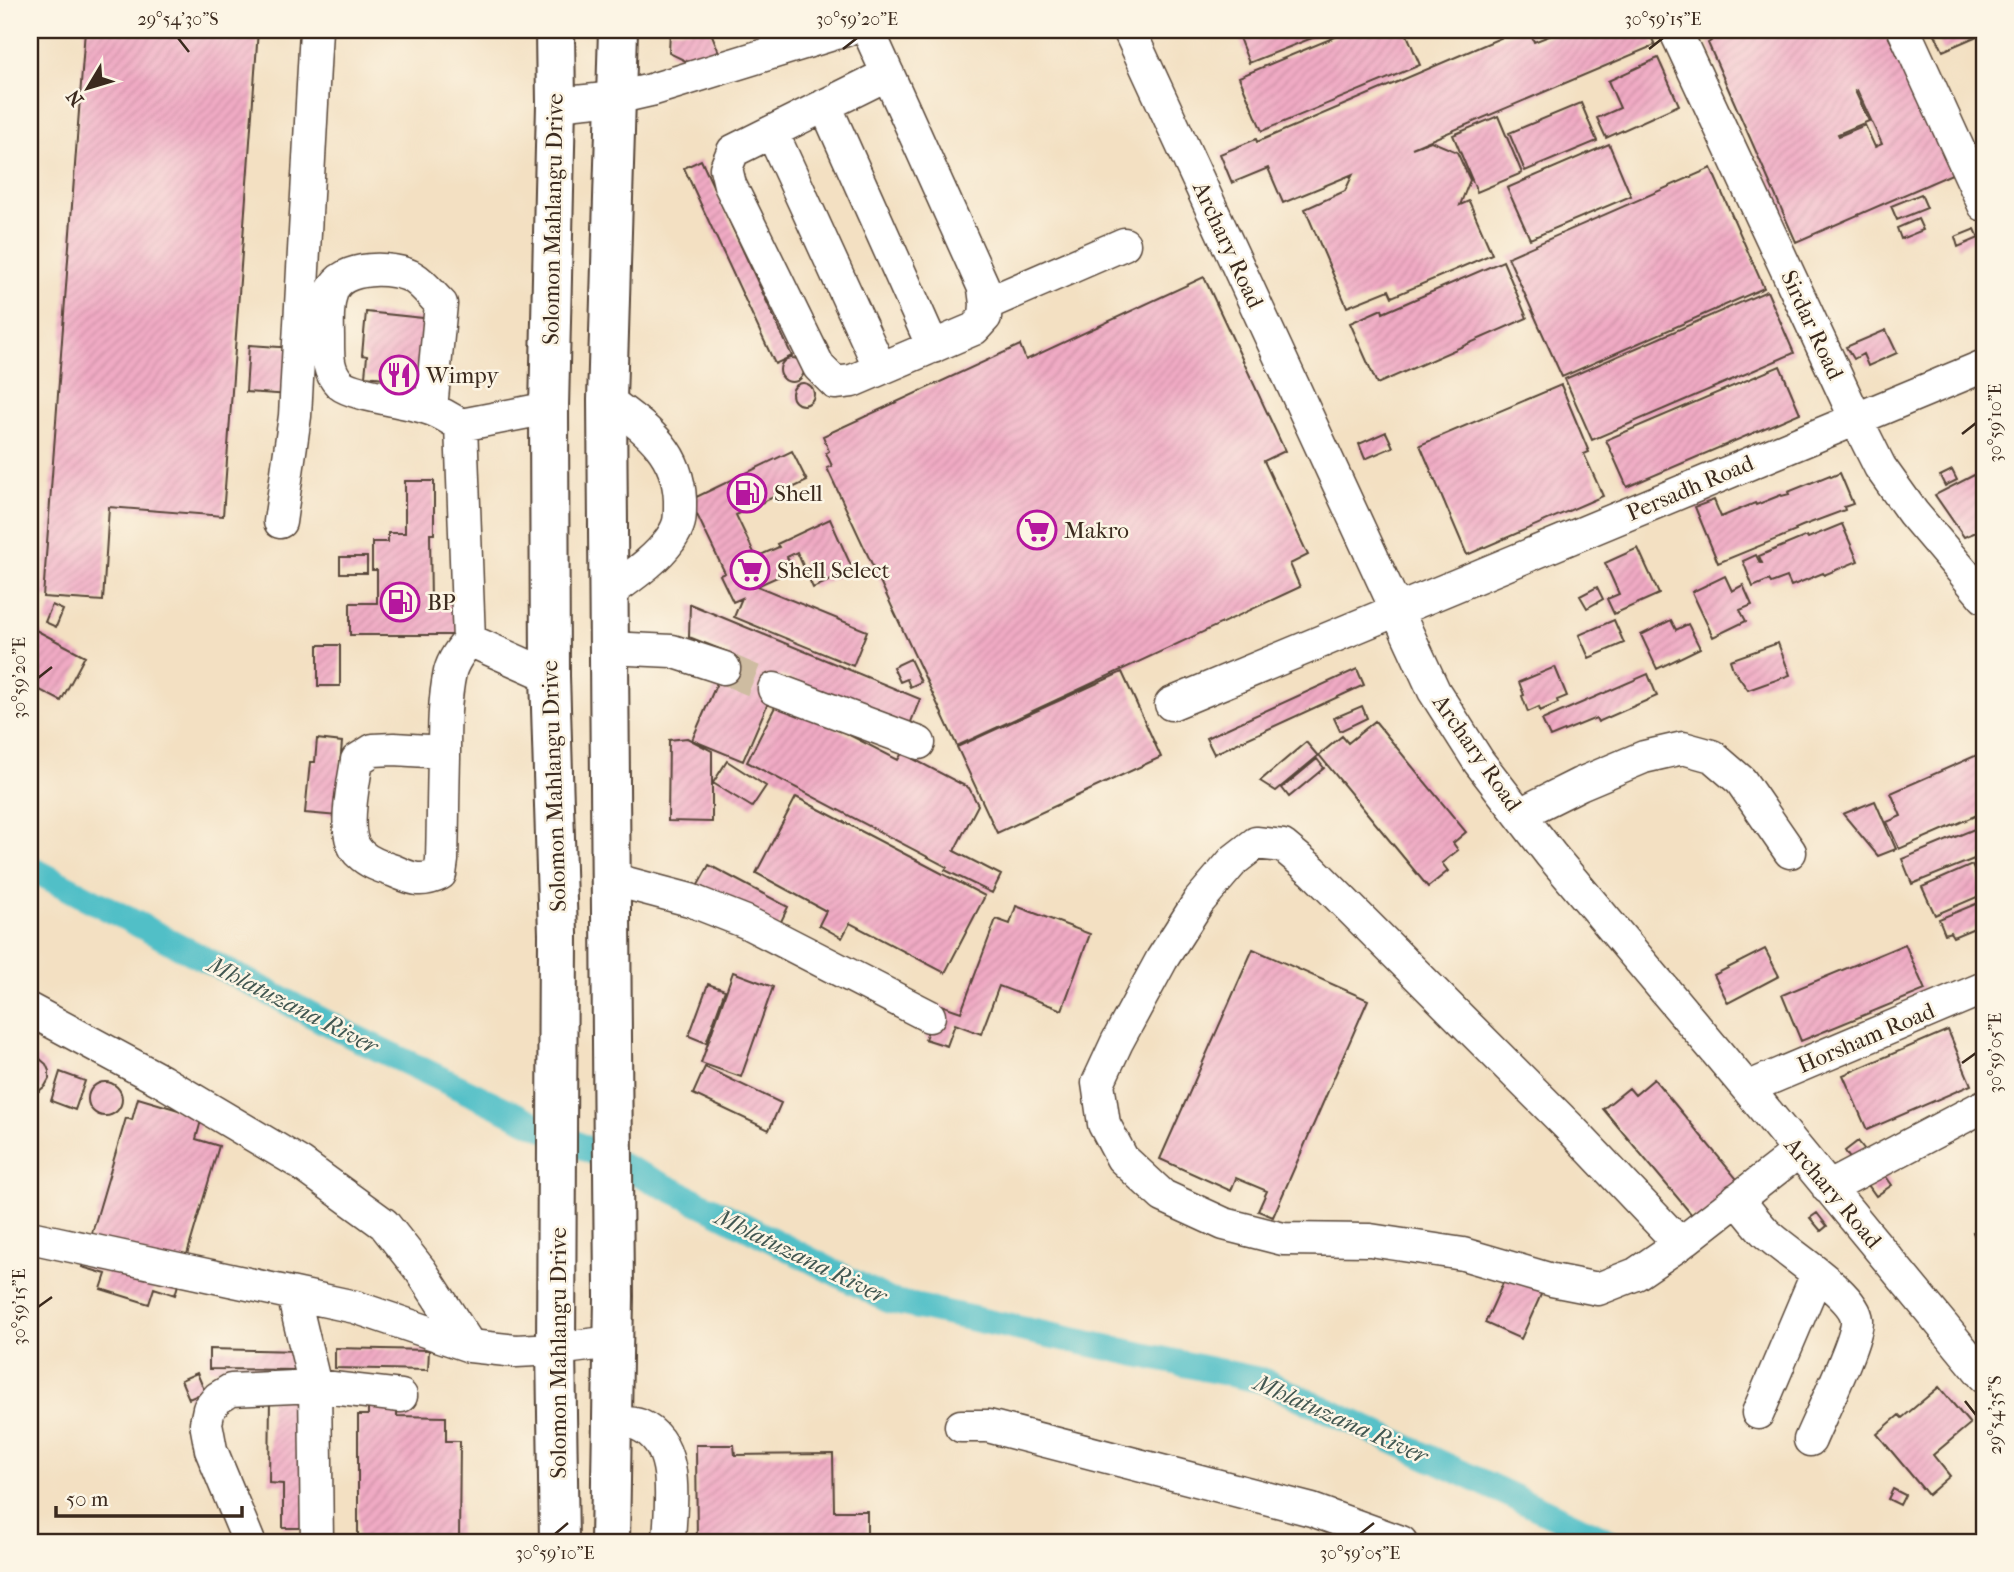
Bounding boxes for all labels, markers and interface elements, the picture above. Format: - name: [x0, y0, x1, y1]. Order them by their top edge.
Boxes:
- text: 29°54'30"S: [137, 9, 219, 30]
- text: 30°59'20"E: [816, 9, 898, 30]
- text: 30°59'15"E: [1624, 9, 1702, 30]
- north arrow: [52, 52, 122, 122]
- text: N: [62, 85, 88, 110]
- street label: Solomon Mahlangu Drive: [537, 93, 569, 345]
- street label: Archary Road: [1187, 177, 1269, 313]
- street label: Sirdar Road: [1775, 266, 1849, 384]
- restaurant icon: Wimpy: [378, 354, 420, 396]
- place label: Wimpy: [425, 362, 499, 389]
- text: 30°59'10"E: [1985, 383, 2006, 463]
- street label: Persadh Road: [1622, 449, 1758, 527]
- fuel station icon: Shell: [726, 472, 768, 514]
- place label: Shell: [774, 480, 823, 507]
- supermarket icon: Makro: [1016, 509, 1058, 551]
- place label: Makro: [1064, 517, 1129, 544]
- supermarket icon: Shell Select: [729, 549, 771, 591]
- place label: Shell Select: [777, 557, 890, 584]
- fuel station icon: BP: [379, 581, 421, 623]
- place label: BP: [427, 589, 456, 616]
- text: 30°59'20"E: [9, 637, 30, 719]
- street label: Solomon Mahlangu Drive: [536, 660, 572, 912]
- street label: Archary Road: [1426, 689, 1527, 817]
- water label: Mhlatuzana River: [202, 949, 385, 1061]
- street label: Horsham Road: [1793, 997, 1939, 1079]
- text: 30°59'05"E: [1985, 1013, 2006, 1093]
- street label: Archary Road: [1778, 1131, 1887, 1254]
- water label: Mhlatuzana River: [709, 1202, 893, 1311]
- street label: Solomon Mahlangu Drive: [545, 1227, 572, 1479]
- text: 30°59'15"E: [9, 1268, 30, 1346]
- water label: Mhlatuzana River: [1248, 1367, 1434, 1471]
- text: 29°54'35"S: [1985, 1376, 2006, 1454]
- scale bar: [56, 1474, 242, 1518]
- text: 50 m: [66, 1487, 109, 1511]
- text: 30°59'10"E: [515, 1543, 595, 1564]
- text: 30°59'05"E: [1320, 1543, 1400, 1564]

